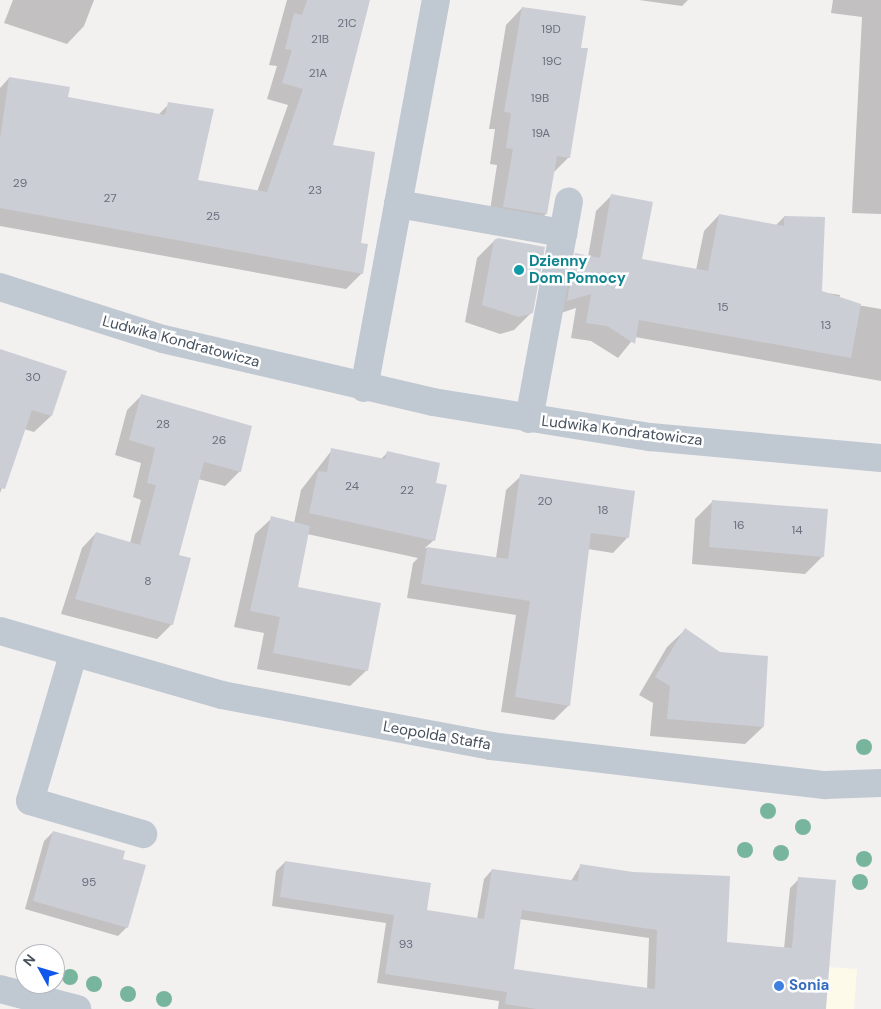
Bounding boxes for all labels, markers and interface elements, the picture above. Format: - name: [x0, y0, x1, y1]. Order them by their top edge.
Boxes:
- house number: 21C: [337, 17, 357, 31]
- house number: 19D: [541, 23, 561, 37]
- house number: 21B: [311, 33, 329, 47]
- house number: 19C: [542, 55, 562, 69]
- house number: 21A: [309, 67, 327, 81]
- house number: 19B: [531, 92, 549, 106]
- house number: 19A: [532, 127, 550, 141]
- house number: 29: [13, 177, 27, 191]
- house number: 23: [308, 184, 322, 198]
- house number: 27: [103, 192, 117, 206]
- house number: 25: [206, 210, 220, 224]
- place label: Dzienny Dom Pomocy: [529, 252, 626, 287]
- marker: Dzienny Dom Pomocy: [513, 264, 525, 276]
- house number: 15: [717, 301, 729, 315]
- street label: Ludwika Kondratowicza: [100, 312, 262, 372]
- house number: 13: [821, 319, 831, 333]
- house number: 30: [25, 371, 41, 385]
- street label: Ludwika Kondratowicza: [540, 412, 704, 450]
- house number: 28: [156, 418, 170, 432]
- house number: 26: [212, 434, 226, 448]
- house number: 24: [345, 480, 359, 494]
- house number: 22: [400, 484, 414, 498]
- house number: 20: [538, 495, 552, 509]
- house number: 18: [597, 504, 609, 518]
- house number: 16: [733, 519, 745, 533]
- house number: 14: [791, 524, 803, 538]
- house number: 8: [144, 575, 152, 589]
- street label: Leopolda Staffa: [382, 718, 492, 754]
- house number: 95: [82, 876, 96, 890]
- house number: 93: [399, 938, 413, 952]
- north arrow: [15, 944, 65, 994]
- text: N: [19, 951, 39, 970]
- place label: Sonia: [789, 977, 829, 995]
- marker: Sonia: [773, 980, 785, 992]

